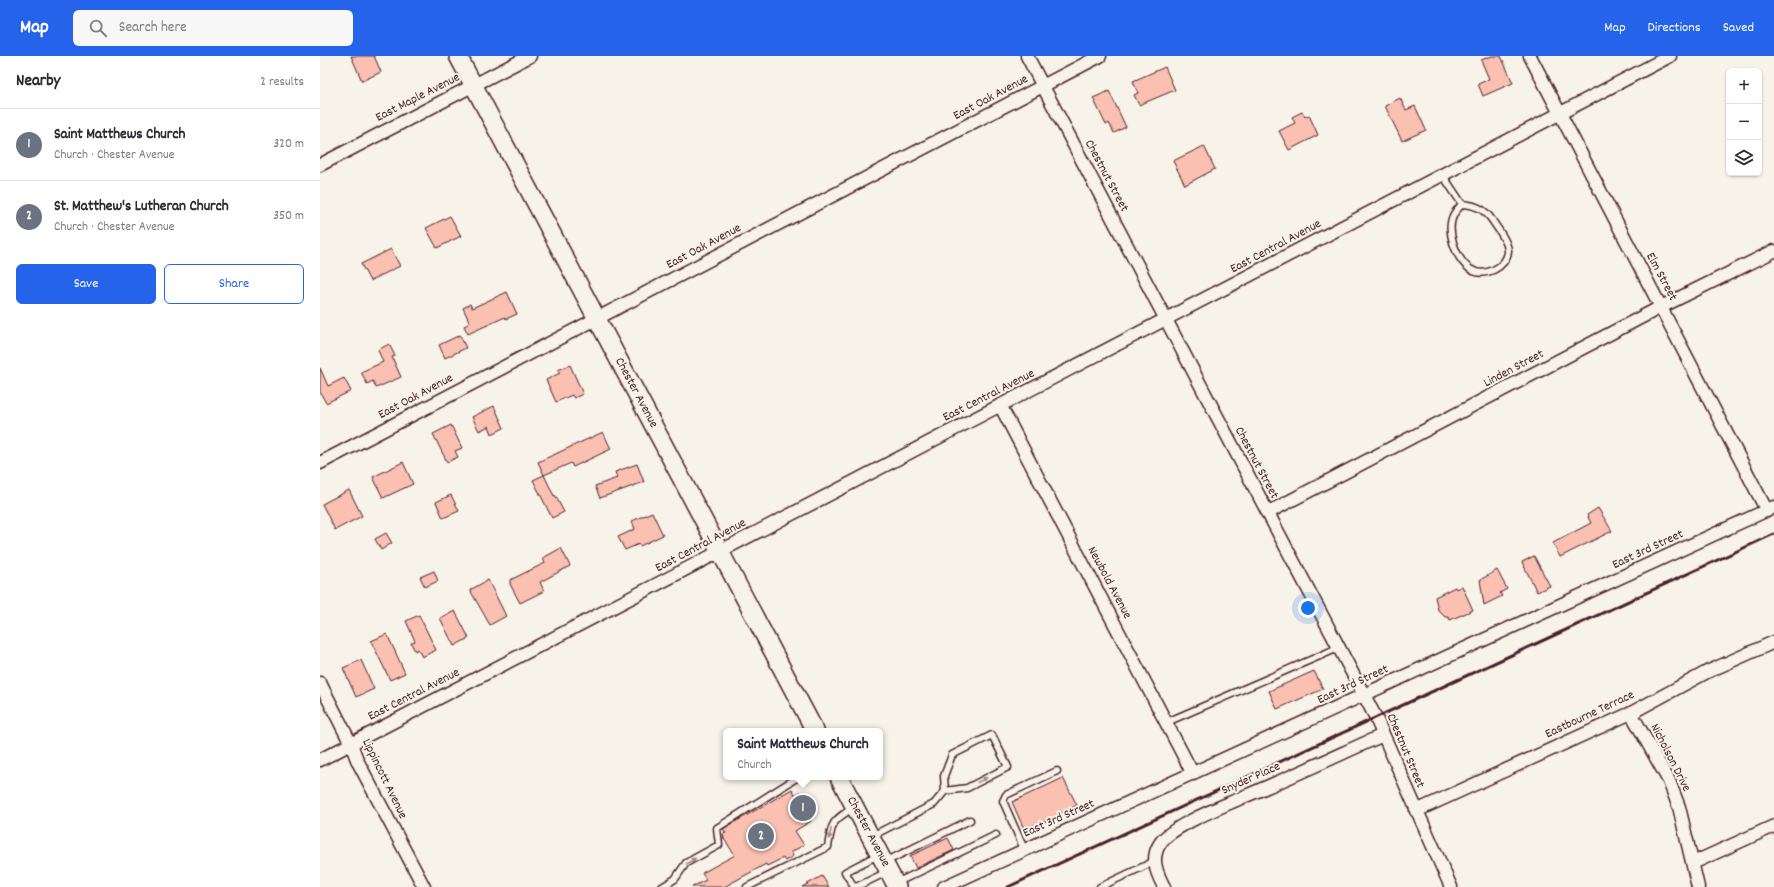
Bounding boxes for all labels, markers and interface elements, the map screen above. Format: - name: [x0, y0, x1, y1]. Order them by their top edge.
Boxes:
- search box: [73, 10, 353, 46]
- text: Map: [20, 15, 49, 42]
- icon: search: [87, 17, 109, 39]
- text: Search here: [119, 17, 187, 39]
- text: Map: [1604, 18, 1626, 38]
- text: Directions: [1648, 18, 1701, 38]
- text: Saved: [1723, 18, 1754, 38]
- street label: East Maple Avenue: [373, 68, 464, 127]
- map controls: [1726, 68, 1762, 176]
- button: +: [1726, 68, 1762, 104]
- text: Nearby: [16, 70, 60, 94]
- street label: East Oak Avenue: [950, 70, 1032, 126]
- text: 2 results: [260, 73, 304, 92]
- button: −: [1726, 104, 1762, 140]
- text: Saint Matthews Church: [54, 124, 185, 146]
- text: 1: [28, 135, 30, 154]
- text: 320 m: [274, 135, 304, 154]
- street label: Chestnut Street: [1079, 137, 1133, 216]
- button: layers: [1726, 140, 1762, 176]
- text: Church · Chester Avenue: [54, 146, 174, 165]
- text: St. Matthew's Lutheran Church: [54, 196, 229, 218]
- text: 2: [26, 207, 32, 226]
- text: 350 m: [273, 207, 304, 226]
- street label: East Central Avenue: [1227, 215, 1325, 279]
- text: Church · Chester Avenue: [54, 218, 174, 237]
- street label: East Oak Avenue: [663, 219, 745, 275]
- street label: Elm Street: [1640, 249, 1682, 305]
- button: Save: [16, 264, 156, 304]
- button: Share: [164, 264, 304, 304]
- street label: Linden Street: [1480, 345, 1548, 393]
- street label: Chester Avenue: [609, 354, 663, 432]
- street label: East Central Avenue: [940, 365, 1038, 427]
- street label: East Oak Avenue: [375, 369, 457, 425]
- street label: Chestnut Street: [1229, 424, 1283, 503]
- street label: East Central Avenue: [652, 514, 750, 578]
- street label: East 3rd Street: [1609, 525, 1687, 575]
- street label: Newbold Avenue: [1082, 543, 1136, 623]
- your location: [1298, 598, 1318, 618]
- street label: East 3rd Street: [1314, 660, 1392, 710]
- street label: East Central Avenue: [365, 664, 463, 726]
- street label: Eastbourne Terrace: [1542, 686, 1638, 744]
- street label: Chestnut Street: [1381, 711, 1429, 791]
- street label: Nicholson Drive: [1645, 721, 1695, 796]
- popup: [723, 728, 883, 780]
- text: Saint Matthews Church: [737, 734, 869, 756]
- street label: Lippincott Avenue: [356, 736, 412, 823]
- text: Church: [737, 756, 771, 775]
- street label: Snyder Place: [1219, 757, 1284, 800]
- one-way arrow: [976, 777, 987, 784]
- pin: 1: [790, 793, 816, 823]
- street label: Chester Avenue: [841, 793, 895, 871]
- street label: East 3rd Street: [1020, 795, 1098, 843]
- pin: 2: [748, 821, 774, 851]
- one-way arrow: [826, 828, 832, 841]
- one-way arrow: [685, 858, 696, 865]

